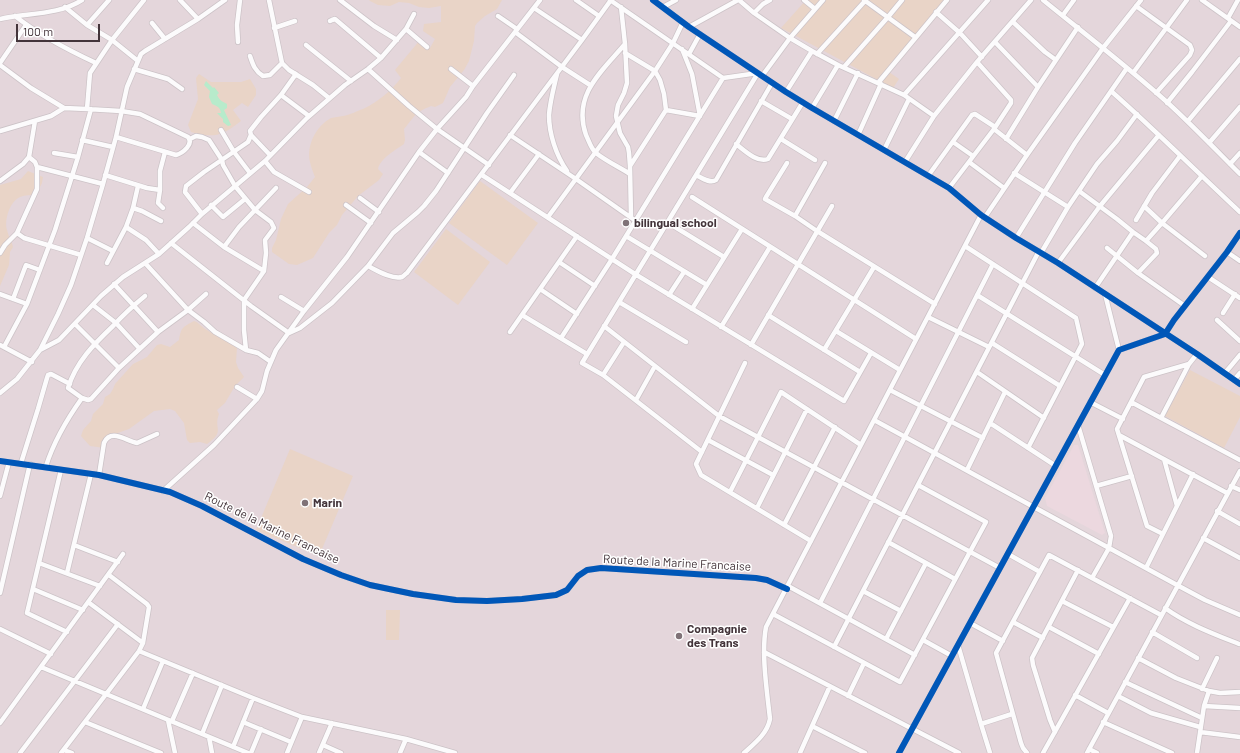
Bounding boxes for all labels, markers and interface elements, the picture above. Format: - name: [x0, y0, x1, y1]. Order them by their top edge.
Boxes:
- scale bar: [18, 16, 102, 42]
- text: 100 m: [23, 24, 53, 38]
- place label: bilingual school: [634, 216, 717, 230]
- marker: bilingual school: [621, 218, 631, 228]
- street label: Route de la Marine Francaise: [202, 489, 342, 567]
- place label: Marin: [313, 496, 342, 510]
- marker: Marin: [300, 498, 310, 508]
- street label: Route de la Marine Francaise: [603, 552, 751, 574]
- place label: Compagnie des Trans: [687, 622, 747, 650]
- marker: Compagnie des Trans: [674, 631, 684, 641]

